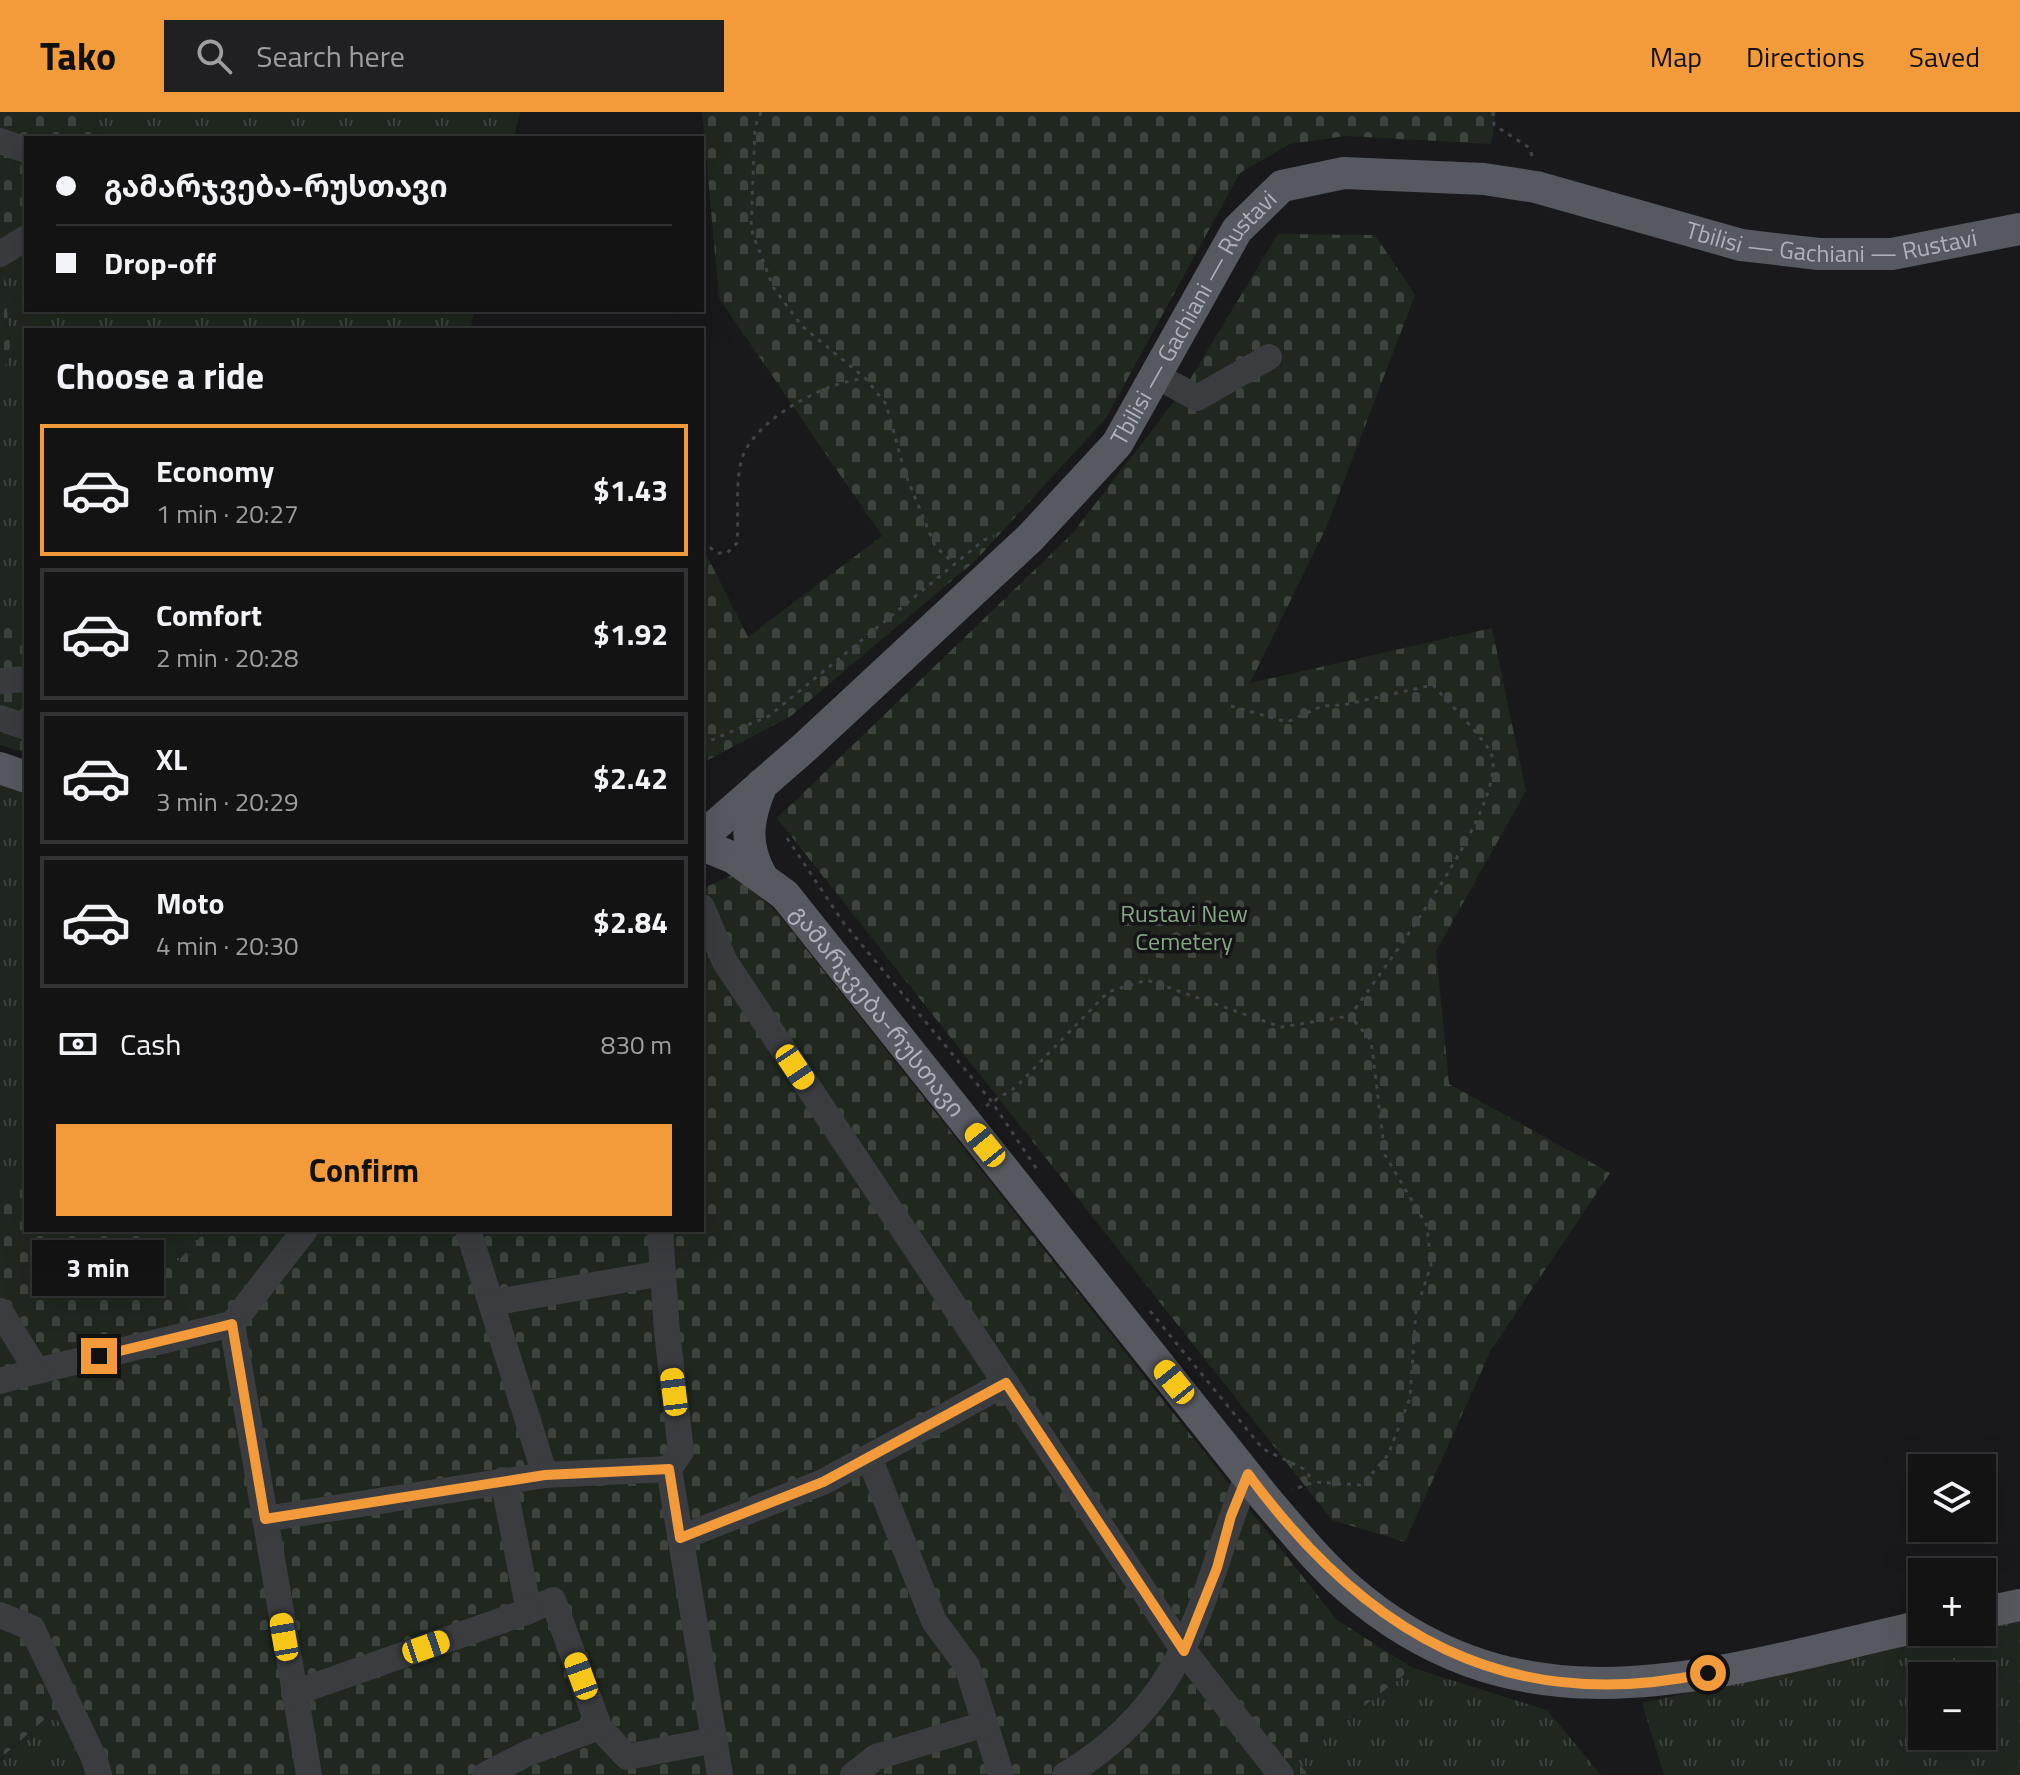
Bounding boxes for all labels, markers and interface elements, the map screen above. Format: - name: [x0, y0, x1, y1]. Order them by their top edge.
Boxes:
- search box: [164, 20, 724, 92]
- text: Tako: [40, 27, 116, 85]
- text: Search here: [256, 33, 405, 79]
- icon: search: [192, 34, 236, 78]
- text: Map: [1650, 35, 1702, 78]
- text: Directions: [1746, 35, 1865, 78]
- text: Saved: [1909, 35, 1980, 78]
- text: გამარჯვება-რუსთავი: [104, 163, 448, 209]
- street label: Tbilisi — Gachiani — Rustavi: [1101, 182, 1285, 452]
- street label: Tbilisi — Gachiani — Rustavi: [1682, 211, 1980, 271]
- text: Drop-off: [104, 240, 216, 286]
- text: Choose a ride: [56, 348, 264, 403]
- text: Economy: [156, 448, 274, 494]
- icon: car: [60, 454, 132, 526]
- text: $1.43: [593, 467, 668, 513]
- text: 1 min · 20:27: [156, 494, 299, 533]
- text: Comfort: [156, 592, 262, 638]
- icon: car: [60, 598, 132, 670]
- text: $1.92: [593, 611, 668, 657]
- text: 2 min · 20:28: [156, 638, 299, 677]
- text: XL: [156, 736, 187, 782]
- icon: car: [60, 742, 132, 814]
- text: $2.42: [593, 755, 668, 801]
- text: 3 min · 20:29: [156, 782, 299, 821]
- text: Moto: [156, 880, 224, 926]
- icon: car: [60, 886, 132, 958]
- park label: Rustavi New Cemetery: [1120, 895, 1248, 959]
- street label: გამარჯვება-რუსთავი: [782, 896, 974, 1125]
- text: $2.84: [593, 899, 668, 945]
- text: 4 min · 20:30: [156, 926, 299, 965]
- text: Cash: [120, 1021, 181, 1067]
- icon: cash: [56, 1022, 100, 1066]
- text: 830 m: [601, 1025, 672, 1064]
- car: [772, 1040, 818, 1094]
- car: [961, 1119, 1009, 1171]
- button: Confirm: [56, 1124, 672, 1216]
- callout: 3 min: [33, 1240, 165, 1296]
- text: 3 min: [66, 1248, 130, 1287]
- route end: [81, 1338, 117, 1374]
- car: [1150, 1356, 1198, 1408]
- car: [659, 1367, 689, 1417]
- map controls: [1908, 1454, 1996, 1750]
- button: layers: [1908, 1454, 1996, 1542]
- button: +: [1908, 1558, 1996, 1646]
- car: [268, 1611, 300, 1663]
- car: [399, 1628, 453, 1666]
- car: [562, 1649, 600, 1703]
- route start: [1690, 1655, 1726, 1691]
- button: −: [1908, 1662, 1996, 1750]

